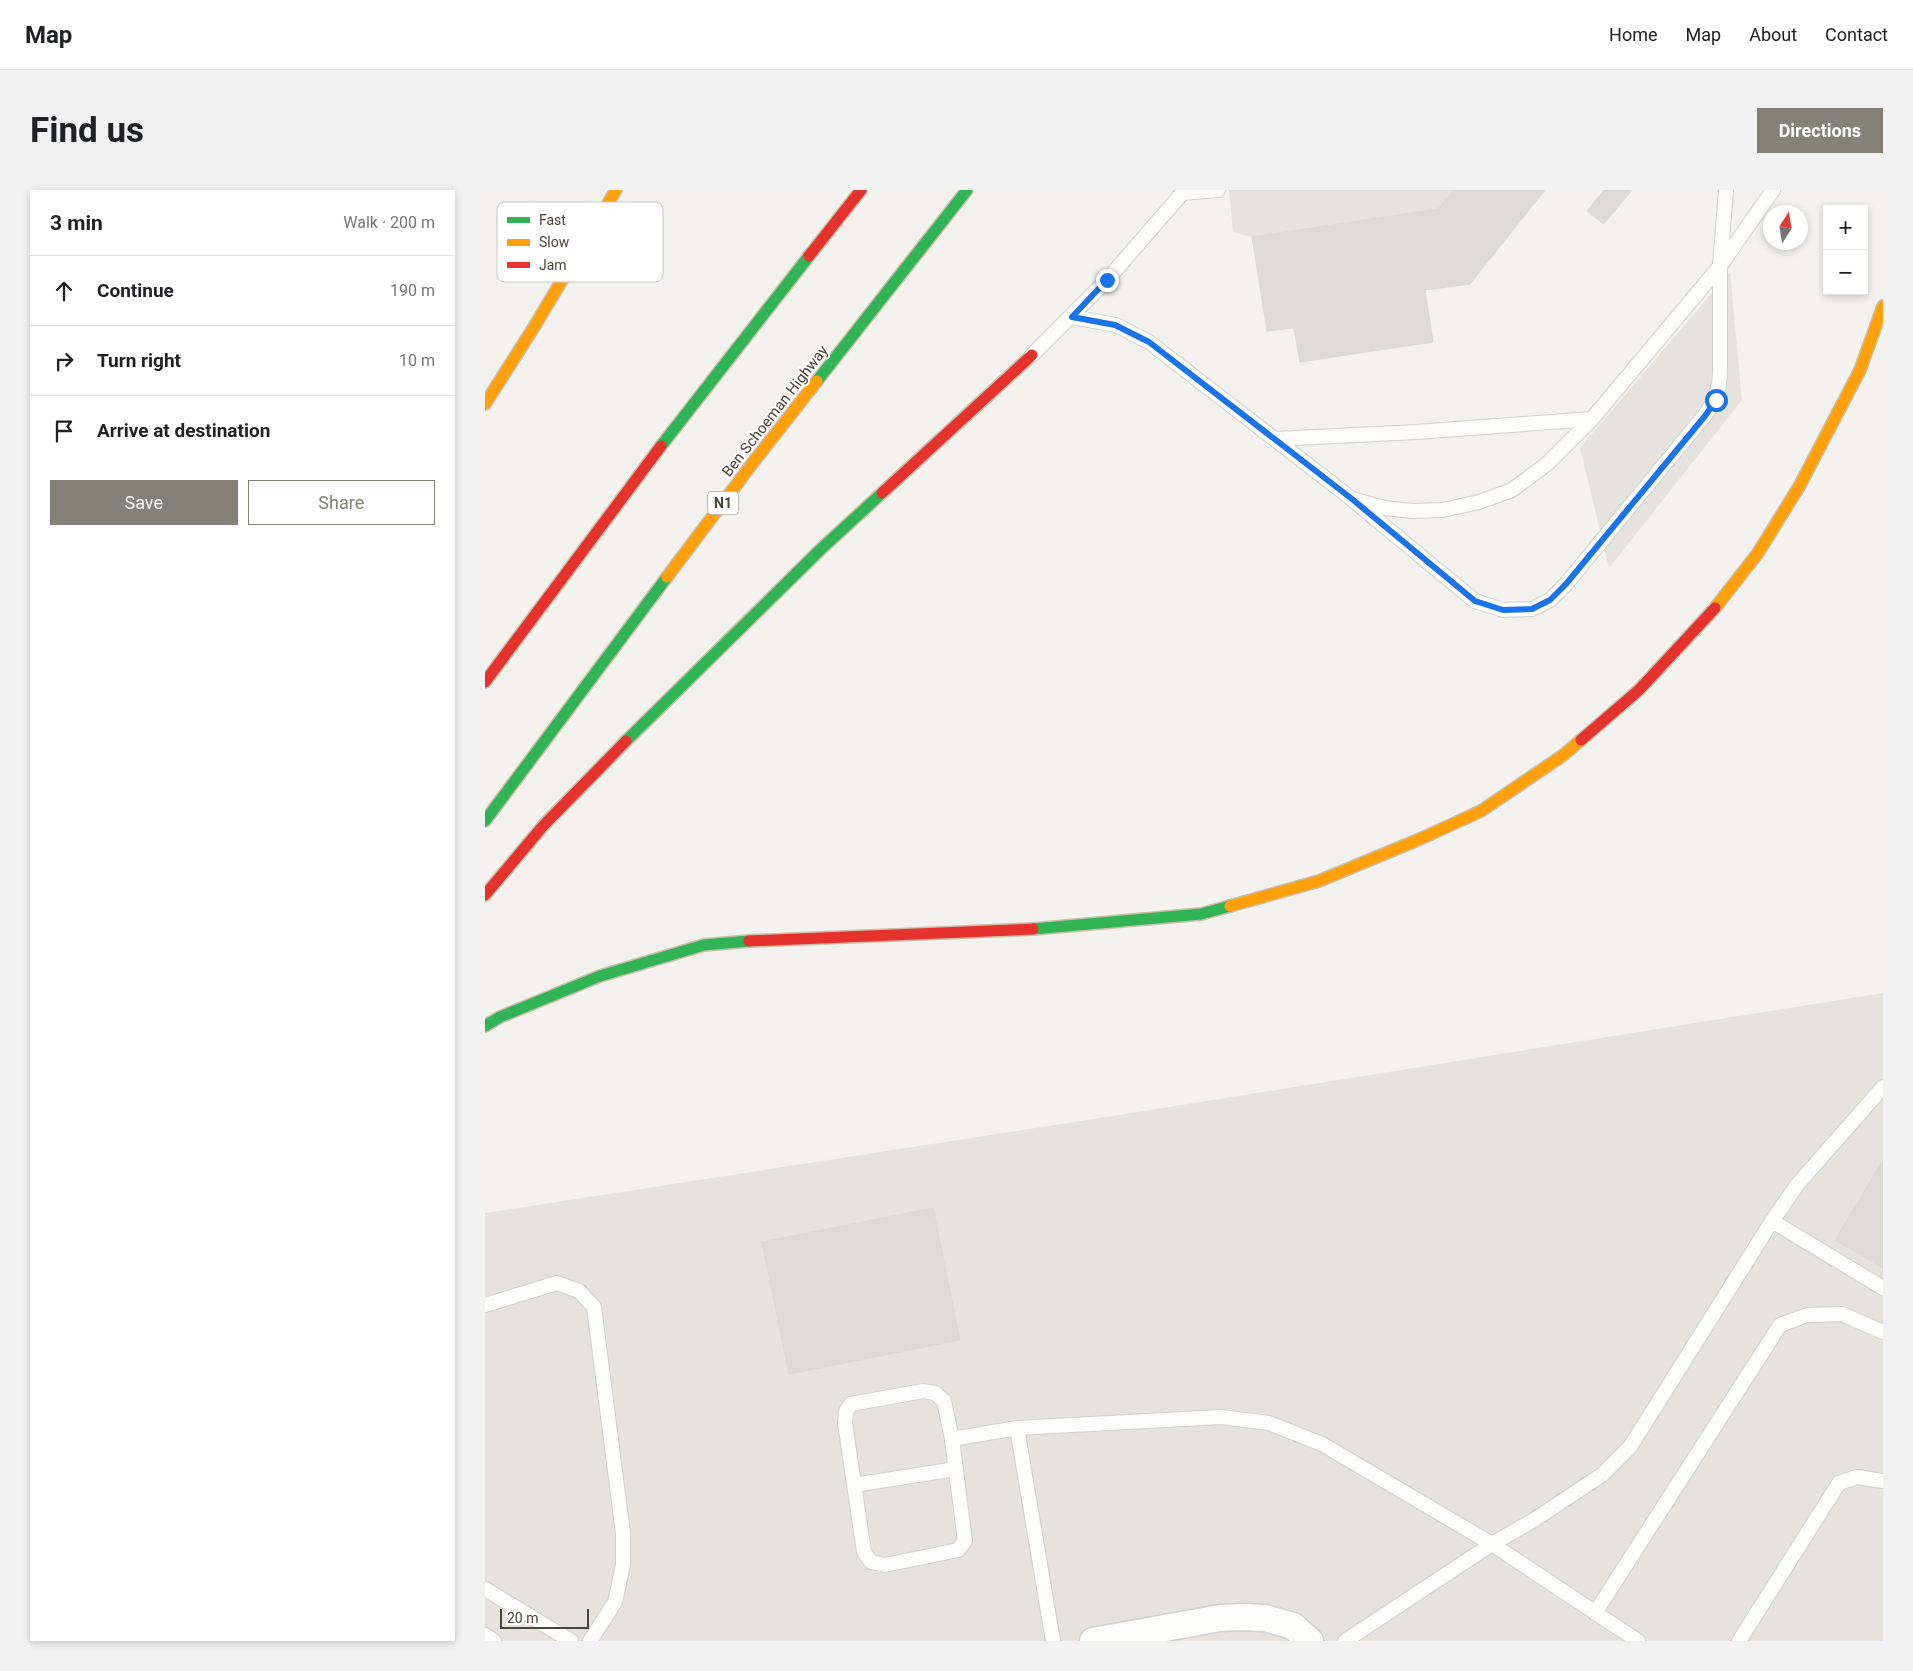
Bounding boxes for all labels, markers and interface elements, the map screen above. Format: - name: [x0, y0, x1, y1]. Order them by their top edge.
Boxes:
- text: Map: [25, 21, 72, 49]
- text: Home: [1609, 24, 1658, 45]
- text: Map: [1686, 24, 1721, 45]
- text: About: [1749, 24, 1797, 45]
- text: Contact: [1825, 24, 1888, 45]
- button: Directions: [1757, 108, 1883, 153]
- text: Find us: [30, 110, 144, 151]
- legend: [497, 202, 663, 282]
- north arrow: [1763, 205, 1808, 250]
- map controls: [1823, 205, 1868, 295]
- button: +: [1823, 205, 1868, 250]
- text: 3 min: [50, 211, 103, 235]
- text: Fast: [539, 212, 566, 228]
- text: Walk · 200 m: [343, 213, 435, 232]
- text: Slow: [539, 234, 570, 250]
- button: −: [1823, 250, 1868, 295]
- text: Jam: [539, 257, 567, 273]
- route end: [1096, 269, 1119, 292]
- icon: ahead: [50, 277, 78, 305]
- text: Continue: [97, 279, 174, 302]
- text: 190 m: [390, 281, 435, 300]
- street label: Ben Schoeman Highway: [718, 342, 832, 480]
- icon: right: [50, 347, 78, 375]
- text: Turn right: [97, 349, 181, 372]
- text: 10 m: [399, 351, 435, 370]
- route start: [1705, 389, 1728, 412]
- icon: arrive: [50, 417, 78, 445]
- text: Arrive at destination: [97, 419, 270, 442]
- button: Save: [50, 480, 238, 525]
- button: Share: [248, 480, 435, 525]
- road number: N1: [708, 492, 738, 514]
- scale bar: [500, 1606, 589, 1629]
- text: 20 m: [507, 1610, 539, 1626]

